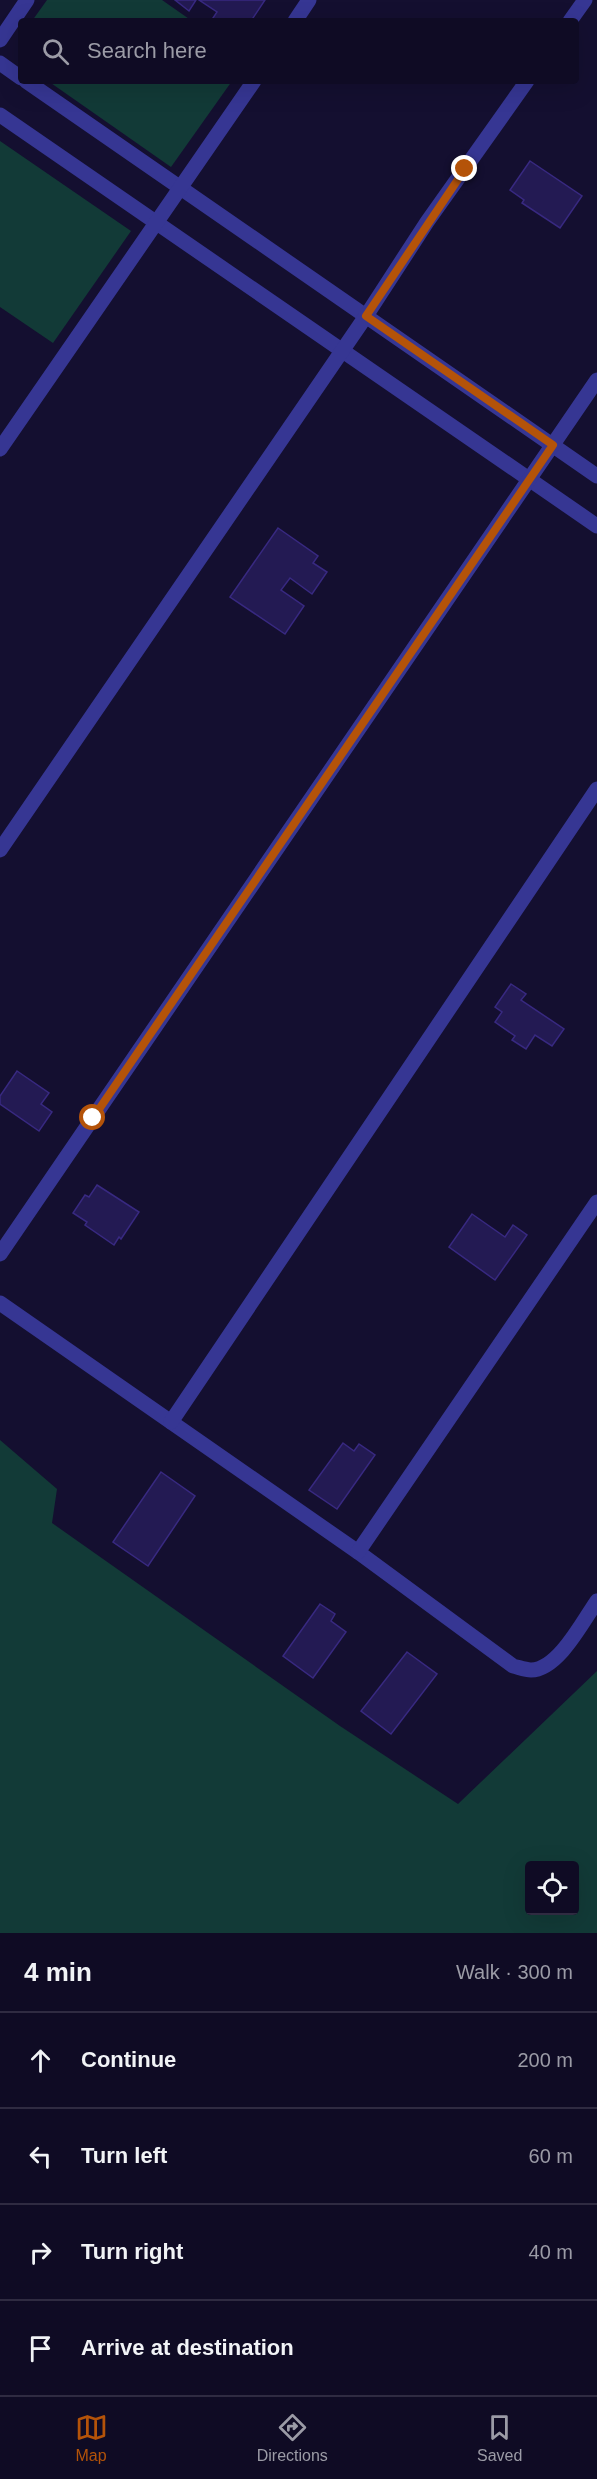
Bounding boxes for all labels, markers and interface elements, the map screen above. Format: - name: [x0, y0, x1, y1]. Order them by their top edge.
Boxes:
- search box: [18, 18, 579, 84]
- icon: search: [39, 35, 72, 68]
- text: Search here: [87, 38, 207, 63]
- route end: [451, 155, 477, 181]
- route start: [79, 1104, 105, 1130]
- map controls: [525, 1861, 579, 1915]
- button: locate: [525, 1861, 579, 1915]
- text: 4 min: [24, 1957, 92, 1987]
- text: Walk · 300 m: [456, 1961, 573, 1983]
- icon: ahead: [24, 2044, 57, 2077]
- text: Continue: [81, 2047, 176, 2072]
- text: 200 m: [517, 2049, 573, 2071]
- icon: left: [24, 2140, 57, 2173]
- text: Turn left: [81, 2143, 167, 2168]
- text: 60 m: [529, 2145, 573, 2167]
- icon: right: [24, 2236, 57, 2269]
- text: Turn right: [81, 2239, 183, 2264]
- text: 40 m: [529, 2241, 573, 2263]
- icon: arrive: [24, 2332, 57, 2365]
- text: Arrive at destination: [81, 2335, 294, 2360]
- tab: Map: [75, 2411, 108, 2465]
- tab: Directions: [257, 2411, 328, 2465]
- tab: Saved: [477, 2411, 522, 2465]

